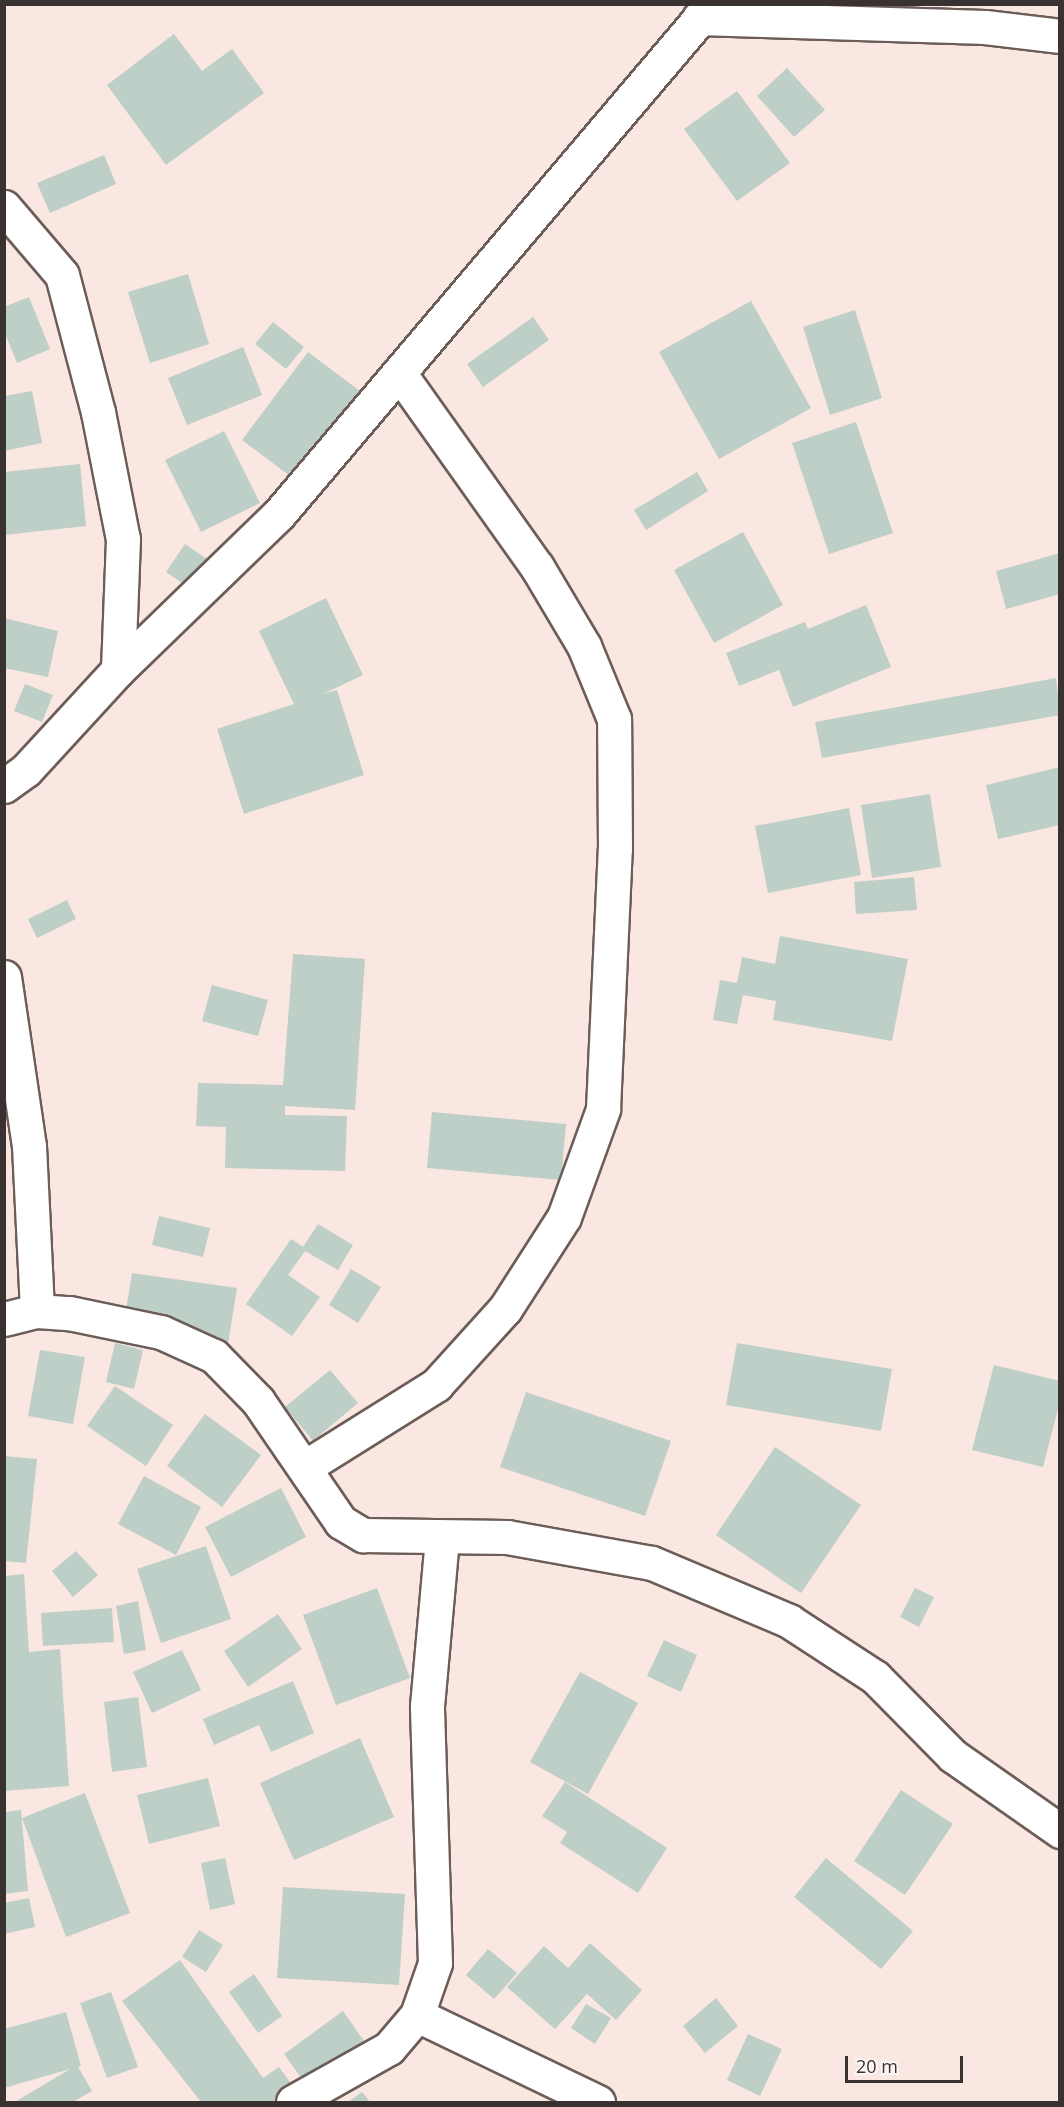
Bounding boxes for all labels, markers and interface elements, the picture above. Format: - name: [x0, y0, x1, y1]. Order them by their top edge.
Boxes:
- scale bar: [848, 2044, 966, 2082]
- text: 20 m: [856, 2054, 898, 2078]

